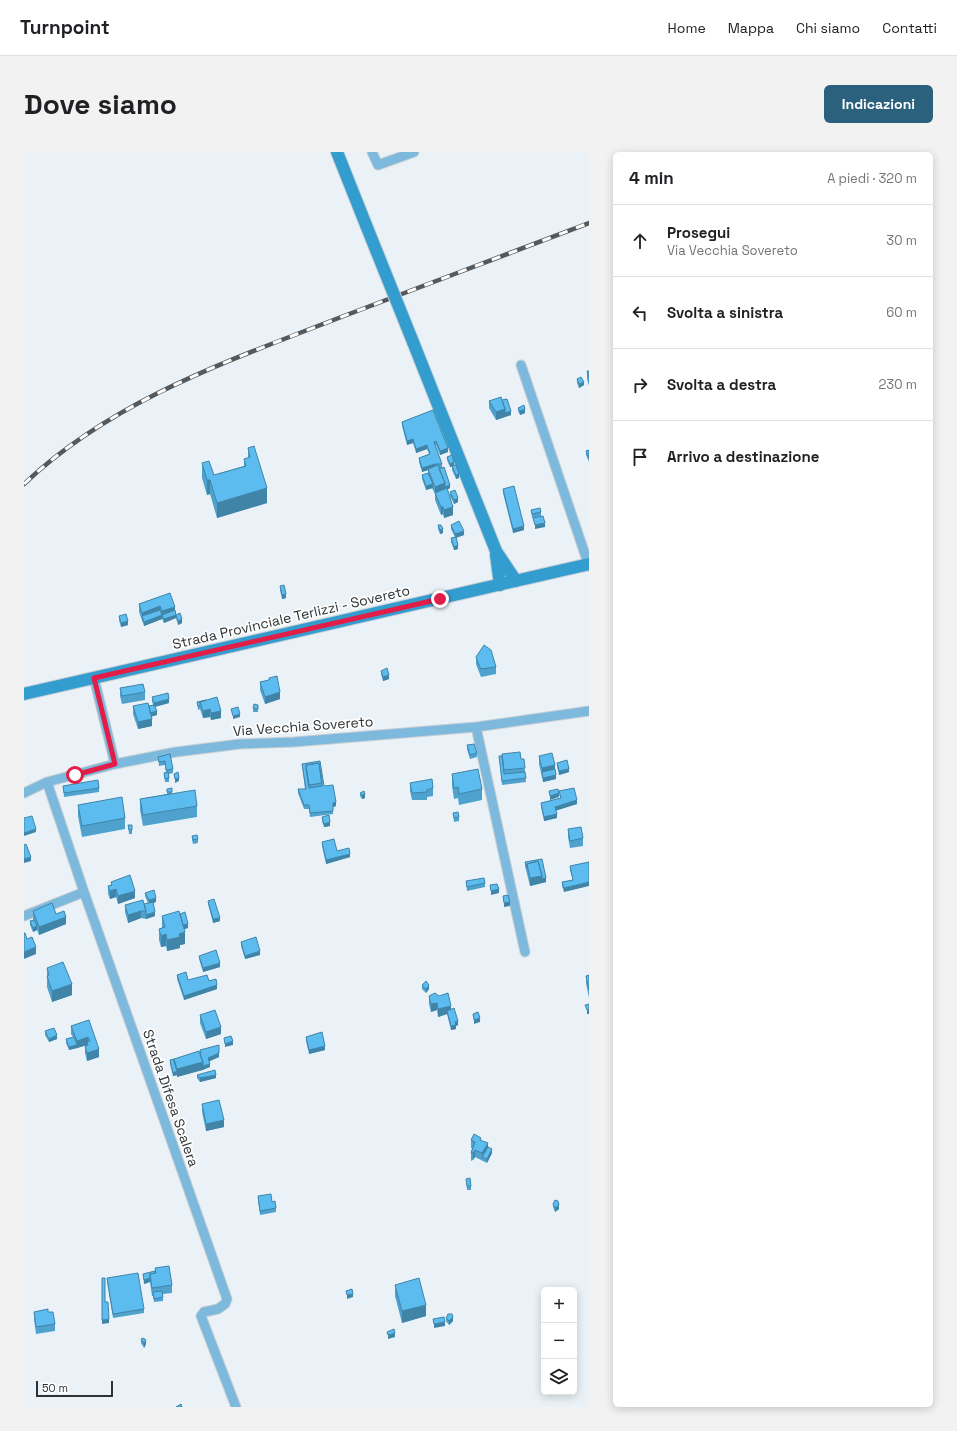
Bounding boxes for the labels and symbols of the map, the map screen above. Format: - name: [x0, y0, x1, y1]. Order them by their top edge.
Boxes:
- street label: Strada Provinciale Terlizzi - Sovereto: [171, 581, 411, 653]
- route end: [431, 590, 449, 608]
- street label: Via Vecchia Sovereto: [232, 712, 374, 740]
- route start: [66, 766, 84, 784]
- street label: Strada Difesa Scalera: [139, 1027, 203, 1169]
- scale bar: [36, 1379, 113, 1398]

